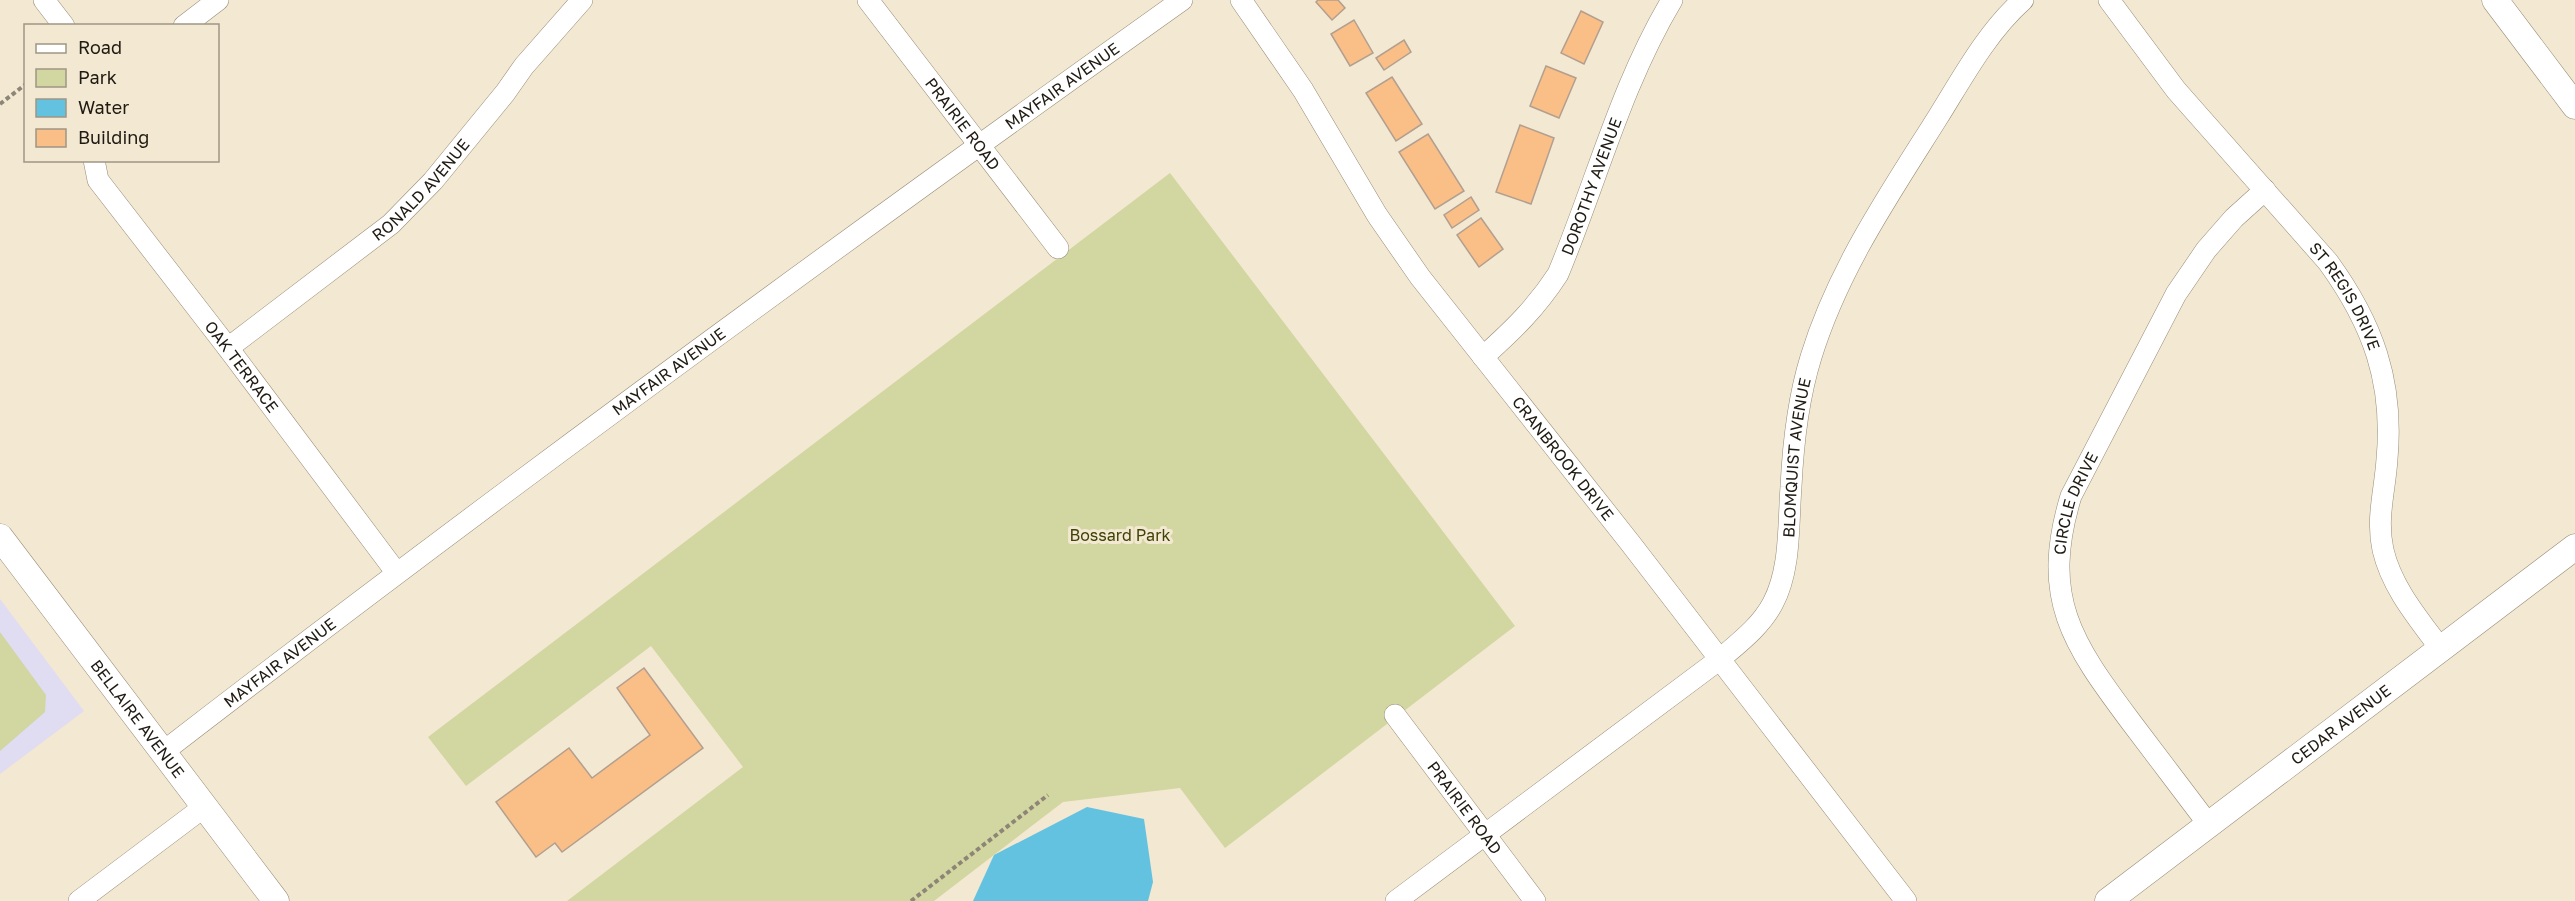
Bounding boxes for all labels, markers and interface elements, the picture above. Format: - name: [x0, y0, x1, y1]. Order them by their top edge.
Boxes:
- legend: [24, 24, 219, 162]
- text: Road: [78, 36, 122, 58]
- street label: MAYFAIR AVENUE: [1001, 38, 1123, 133]
- text: Park: [78, 66, 117, 88]
- street label: PRAIRIE ROAD: [921, 74, 1005, 174]
- text: Water: [78, 96, 129, 118]
- street label: DOROTHY AVENUE: [1557, 115, 1626, 258]
- text: Building: [78, 126, 149, 148]
- street label: RONALD AVENUE: [368, 135, 474, 245]
- street label: ST REGIS DRIVE: [2305, 238, 2385, 353]
- street label: OAK TERRACE: [201, 317, 283, 416]
- street label: MAYFAIR AVENUE: [608, 323, 729, 420]
- street label: BLOMQUIST AVENUE: [1778, 376, 1815, 538]
- street label: CRANBROOK DRIVE: [1508, 392, 1618, 524]
- street label: CIRCLE DRIVE: [2049, 449, 2102, 556]
- park label: Bossard Park: [1070, 525, 1170, 545]
- street label: MAYFAIR AVENUE: [220, 613, 340, 712]
- street label: BELLAIRE AVENUE: [87, 656, 189, 782]
- street label: CEDAR AVENUE: [2287, 680, 2395, 769]
- street label: PRAIRIE ROAD: [1423, 757, 1506, 858]

